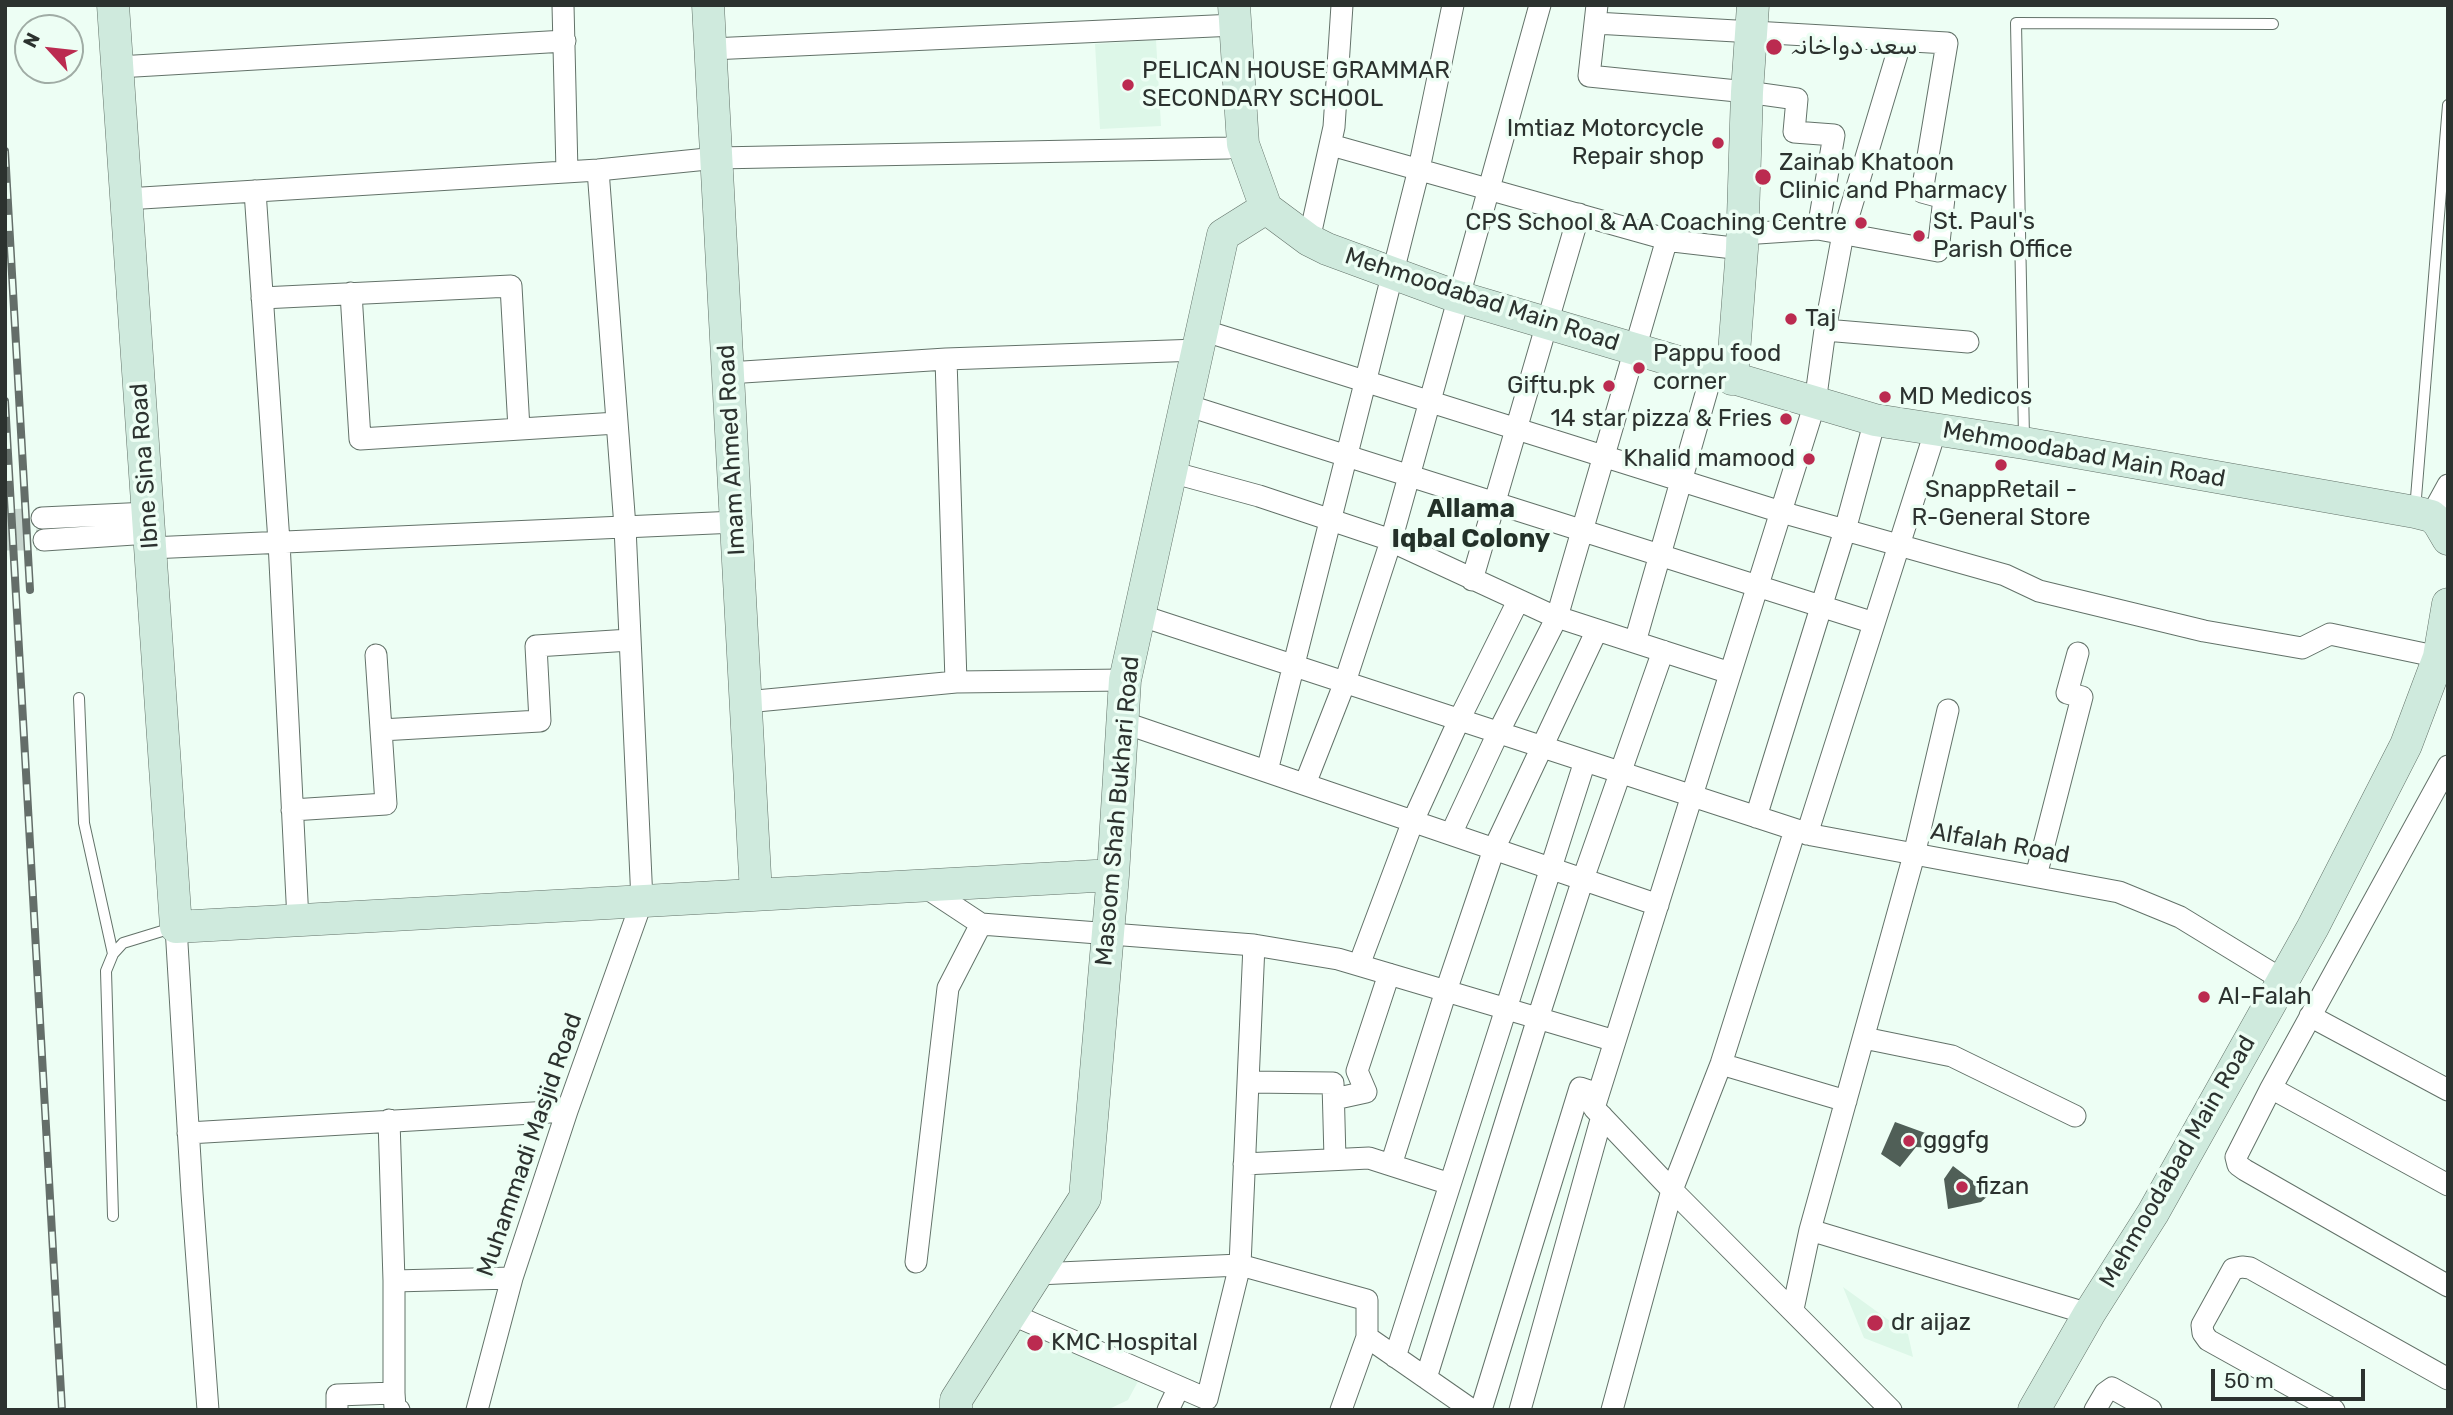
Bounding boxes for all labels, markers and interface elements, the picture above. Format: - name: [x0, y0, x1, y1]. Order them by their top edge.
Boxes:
- north arrow: [14, 14, 84, 84]
- text: N: [18, 29, 45, 51]
- place label: سعد دواخانہ: [1790, 33, 1918, 61]
- marker: سعد دواخانہ: [1764, 37, 1784, 57]
- place label: PELICAN HOUSE GRAMMAR SECONDARY SCHOOL: [1142, 57, 1450, 113]
- marker: PELICAN HOUSE GRAMMAR SECONDARY SCHOOL: [1120, 77, 1136, 93]
- place label: Imtiaz Motorcycle Repair shop: [1507, 115, 1704, 171]
- marker: Imtiaz Motorcycle Repair shop: [1710, 135, 1726, 151]
- place label: Zainab Khatoon Clinic and Pharmacy: [1779, 149, 2007, 205]
- marker: Zainab Khatoon Clinic and Pharmacy: [1753, 167, 1773, 187]
- place label: St. Paul's Parish Office: [1933, 208, 2073, 264]
- place label: CPS School & AA Coaching Centre: [1465, 209, 1847, 237]
- marker: CPS School & AA Coaching Centre: [1853, 215, 1869, 231]
- marker: St. Paul's Parish Office: [1911, 228, 1927, 244]
- street label: Mehmoodabad Main Road: [1341, 242, 1623, 358]
- place label: Taj: [1805, 305, 1836, 333]
- marker: Taj: [1783, 311, 1799, 327]
- place label: Pappu food corner: [1653, 340, 1781, 396]
- street label: Imam Ahmed Road: [712, 344, 752, 556]
- marker: Pappu food corner: [1631, 360, 1647, 376]
- place label: Giftu.pk: [1507, 372, 1595, 400]
- marker: Giftu.pk: [1601, 378, 1617, 394]
- street label: Ibne Sina Road: [125, 382, 165, 550]
- place label: MD Medicos: [1899, 383, 2032, 411]
- marker: MD Medicos: [1877, 389, 1893, 405]
- place label: 14 star pizza & Fries: [1551, 405, 1772, 433]
- marker: 14 star pizza & Fries: [1778, 411, 1794, 427]
- street label: Mehmoodabad Main Road: [1940, 416, 2228, 494]
- place label: Khalid mamood: [1623, 445, 1795, 473]
- marker: Khalid mamood: [1801, 451, 1817, 467]
- marker: SnappRetail - R-General Store: [1993, 457, 2009, 473]
- place label: SnappRetail - R-General Store: [1912, 476, 2090, 532]
- district label: Allama Iqbal Colony: [1392, 493, 1550, 554]
- street label: Masoom Shah Bukhari Road: [1090, 655, 1146, 967]
- street label: Alfalah Road: [1928, 818, 2072, 870]
- place label: Al-Falah: [2218, 983, 2312, 1011]
- marker: Al-Falah: [2196, 989, 2212, 1005]
- street label: Muhammadi Masjid Road: [471, 1009, 589, 1281]
- street label: Mehmoodabad Main Road: [2094, 1031, 2262, 1293]
- place label: gggfg: [1923, 1127, 1989, 1155]
- marker: gggfg: [1901, 1133, 1917, 1149]
- place label: fizan: [1976, 1173, 2029, 1201]
- marker: fizan: [1954, 1179, 1970, 1195]
- place label: dr aijaz: [1891, 1309, 1971, 1337]
- marker: dr aijaz: [1865, 1313, 1885, 1333]
- place label: KMC Hospital: [1051, 1329, 1198, 1357]
- marker: KMC Hospital: [1025, 1333, 1045, 1353]
- scale bar: [2215, 1356, 2369, 1400]
- text: 50 m: [2224, 1368, 2274, 1393]

